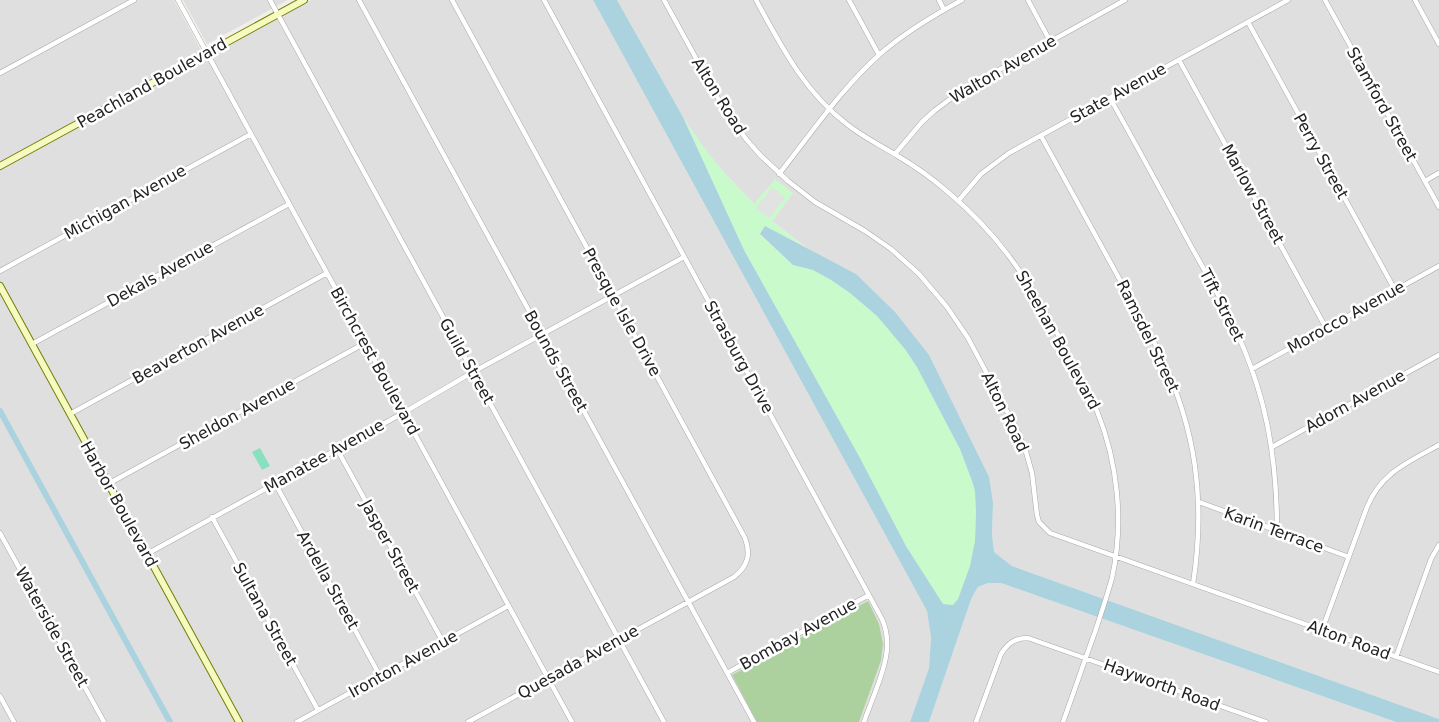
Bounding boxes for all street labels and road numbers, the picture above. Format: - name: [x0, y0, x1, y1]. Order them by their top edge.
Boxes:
- street label: Walton Avenue: [946, 31, 1060, 107]
- street label: Peachland Boulevard: [74, 34, 230, 132]
- street label: Stamford Street: [1343, 44, 1421, 164]
- street label: Alton Road: [688, 54, 750, 138]
- street label: State Avenue: [1067, 59, 1169, 127]
- street label: Perry Street: [1290, 110, 1352, 202]
- street label: Marlow Street: [1218, 141, 1288, 247]
- street label: Michigan Avenue: [61, 161, 189, 243]
- street label: Dekals Avenue: [104, 237, 216, 311]
- street label: Presque Isle Drive: [579, 244, 665, 380]
- street label: Tift Street: [1195, 265, 1248, 345]
- street label: Sheehan Boulevard: [1012, 267, 1104, 413]
- street label: Ramsdel Street: [1113, 277, 1183, 395]
- street label: Morocco Avenue: [1284, 277, 1408, 357]
- street label: Birchcrest Boulevard: [326, 284, 424, 438]
- street label: Strasburg Drive: [700, 297, 778, 417]
- street label: Beaverton Avenue: [129, 300, 267, 388]
- street label: Bounds Street: [520, 307, 592, 415]
- street label: Guild Street: [436, 315, 498, 407]
- street label: Adorn Avenue: [1302, 366, 1408, 436]
- street label: Alton Road: [977, 369, 1033, 455]
- street label: Sheldon Avenue: [176, 374, 298, 454]
- street label: Manatee Avenue: [261, 415, 387, 497]
- street label: Harbor Boulevard: [77, 438, 161, 570]
- street label: Jasper Street: [356, 495, 423, 596]
- street label: Karin Terrace: [1222, 503, 1326, 557]
- street label: Ardella Street: [293, 527, 363, 633]
- street label: Sultana Street: [229, 559, 301, 669]
- street label: Waterside Street: [11, 564, 93, 690]
- street label: Bombay Avenue: [736, 594, 860, 674]
- street label: Alton Road: [1305, 616, 1393, 664]
- street label: Quesada Avenue: [514, 621, 642, 703]
- street label: Ironton Avenue: [345, 626, 461, 702]
- street label: Hayworth Road: [1101, 655, 1223, 715]

